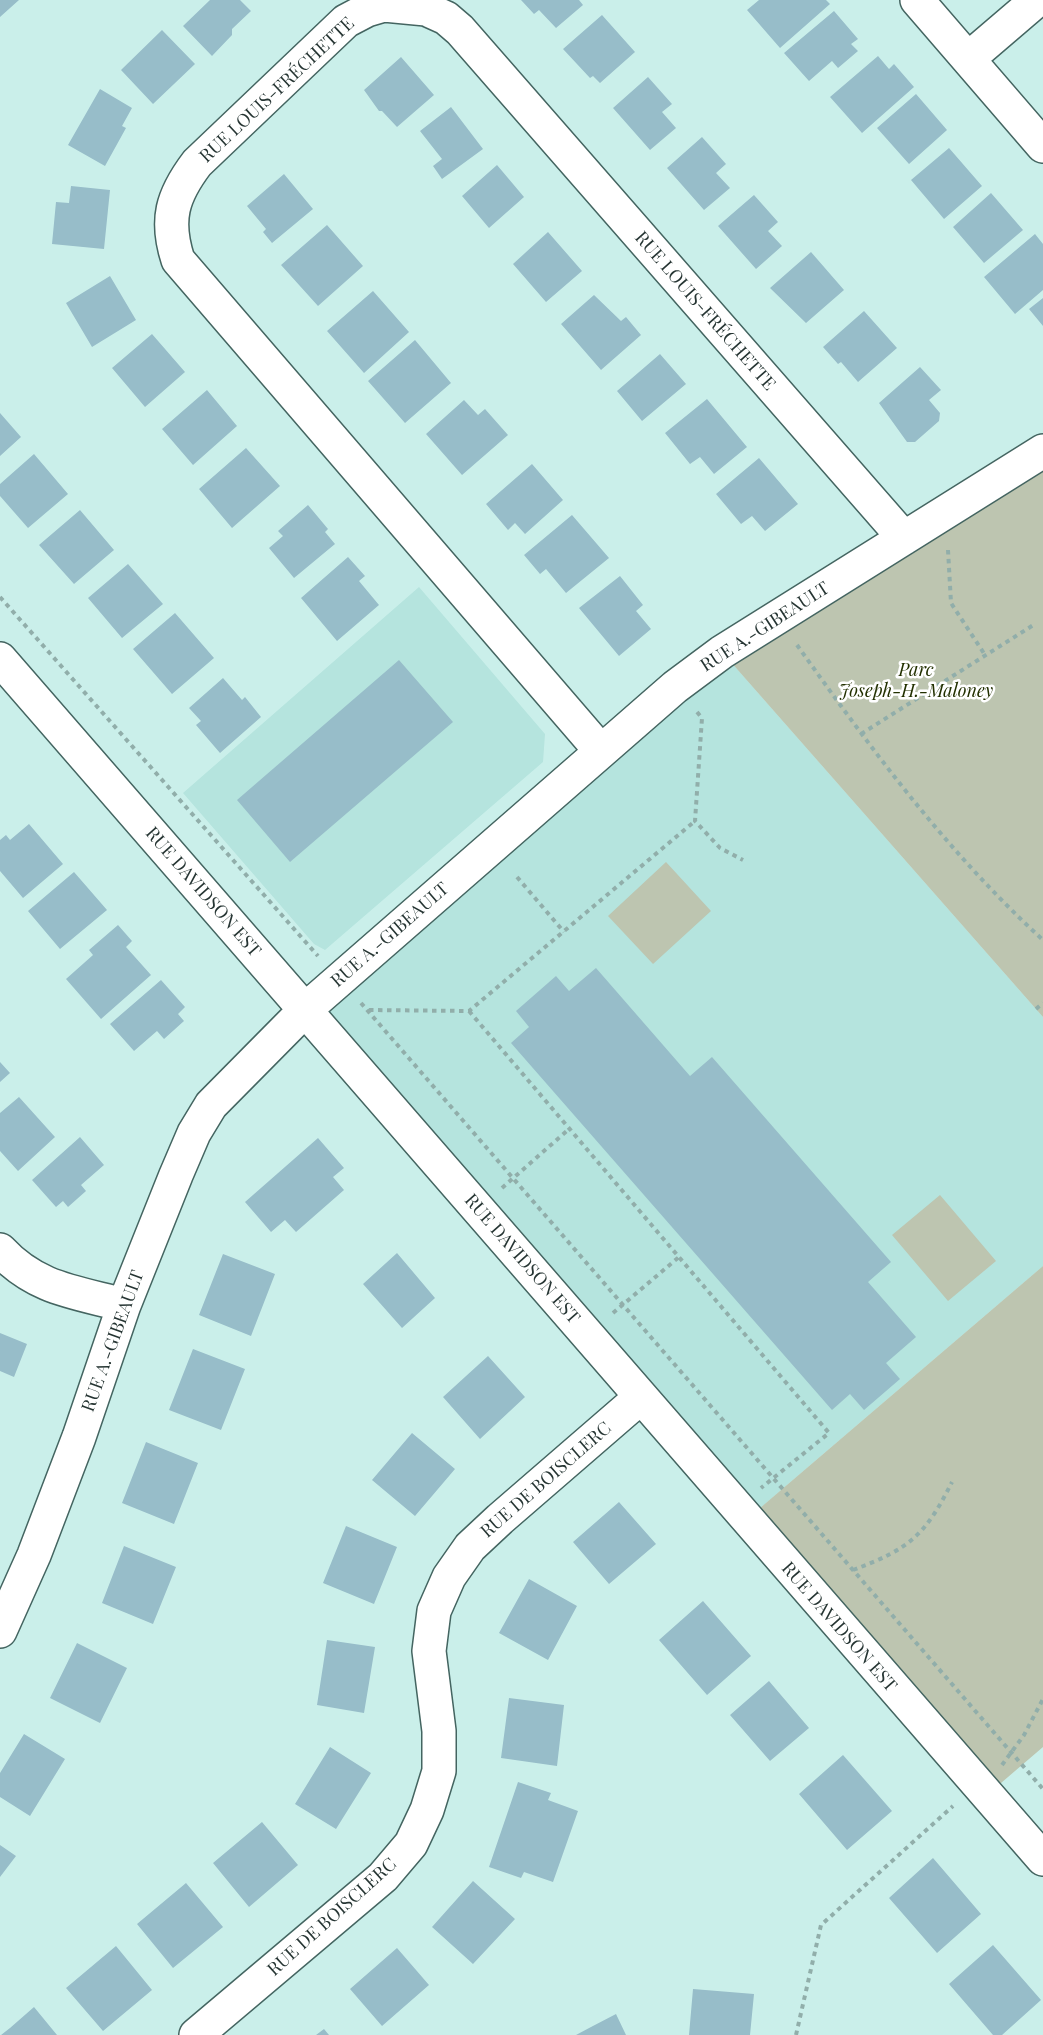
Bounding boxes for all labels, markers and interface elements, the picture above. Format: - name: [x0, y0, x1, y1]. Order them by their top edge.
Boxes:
- street label: RUE LOUIS-FRÉCHETTE: [195, 13, 359, 167]
- street label: RUE LOUIS-FRÉCHETTE: [630, 227, 780, 395]
- street label: RUE A.-GIBEAULT: [697, 577, 833, 677]
- park label: Parc Joseph-H.-Maloney: [839, 659, 993, 702]
- street label: RUE DAVIDSON EST: [141, 823, 265, 961]
- street label: RUE A.-GIBEAULT: [327, 878, 453, 992]
- street label: RUE DAVIDSON EST: [460, 1190, 584, 1328]
- street label: RUE A.-GIBEAULT: [77, 1267, 149, 1415]
- street label: RUE DE BOISCLERC: [476, 1417, 616, 1543]
- street label: RUE DAVIDSON EST: [777, 1558, 901, 1696]
- street label: RUE DE BOISCLERC: [263, 1854, 401, 1980]

